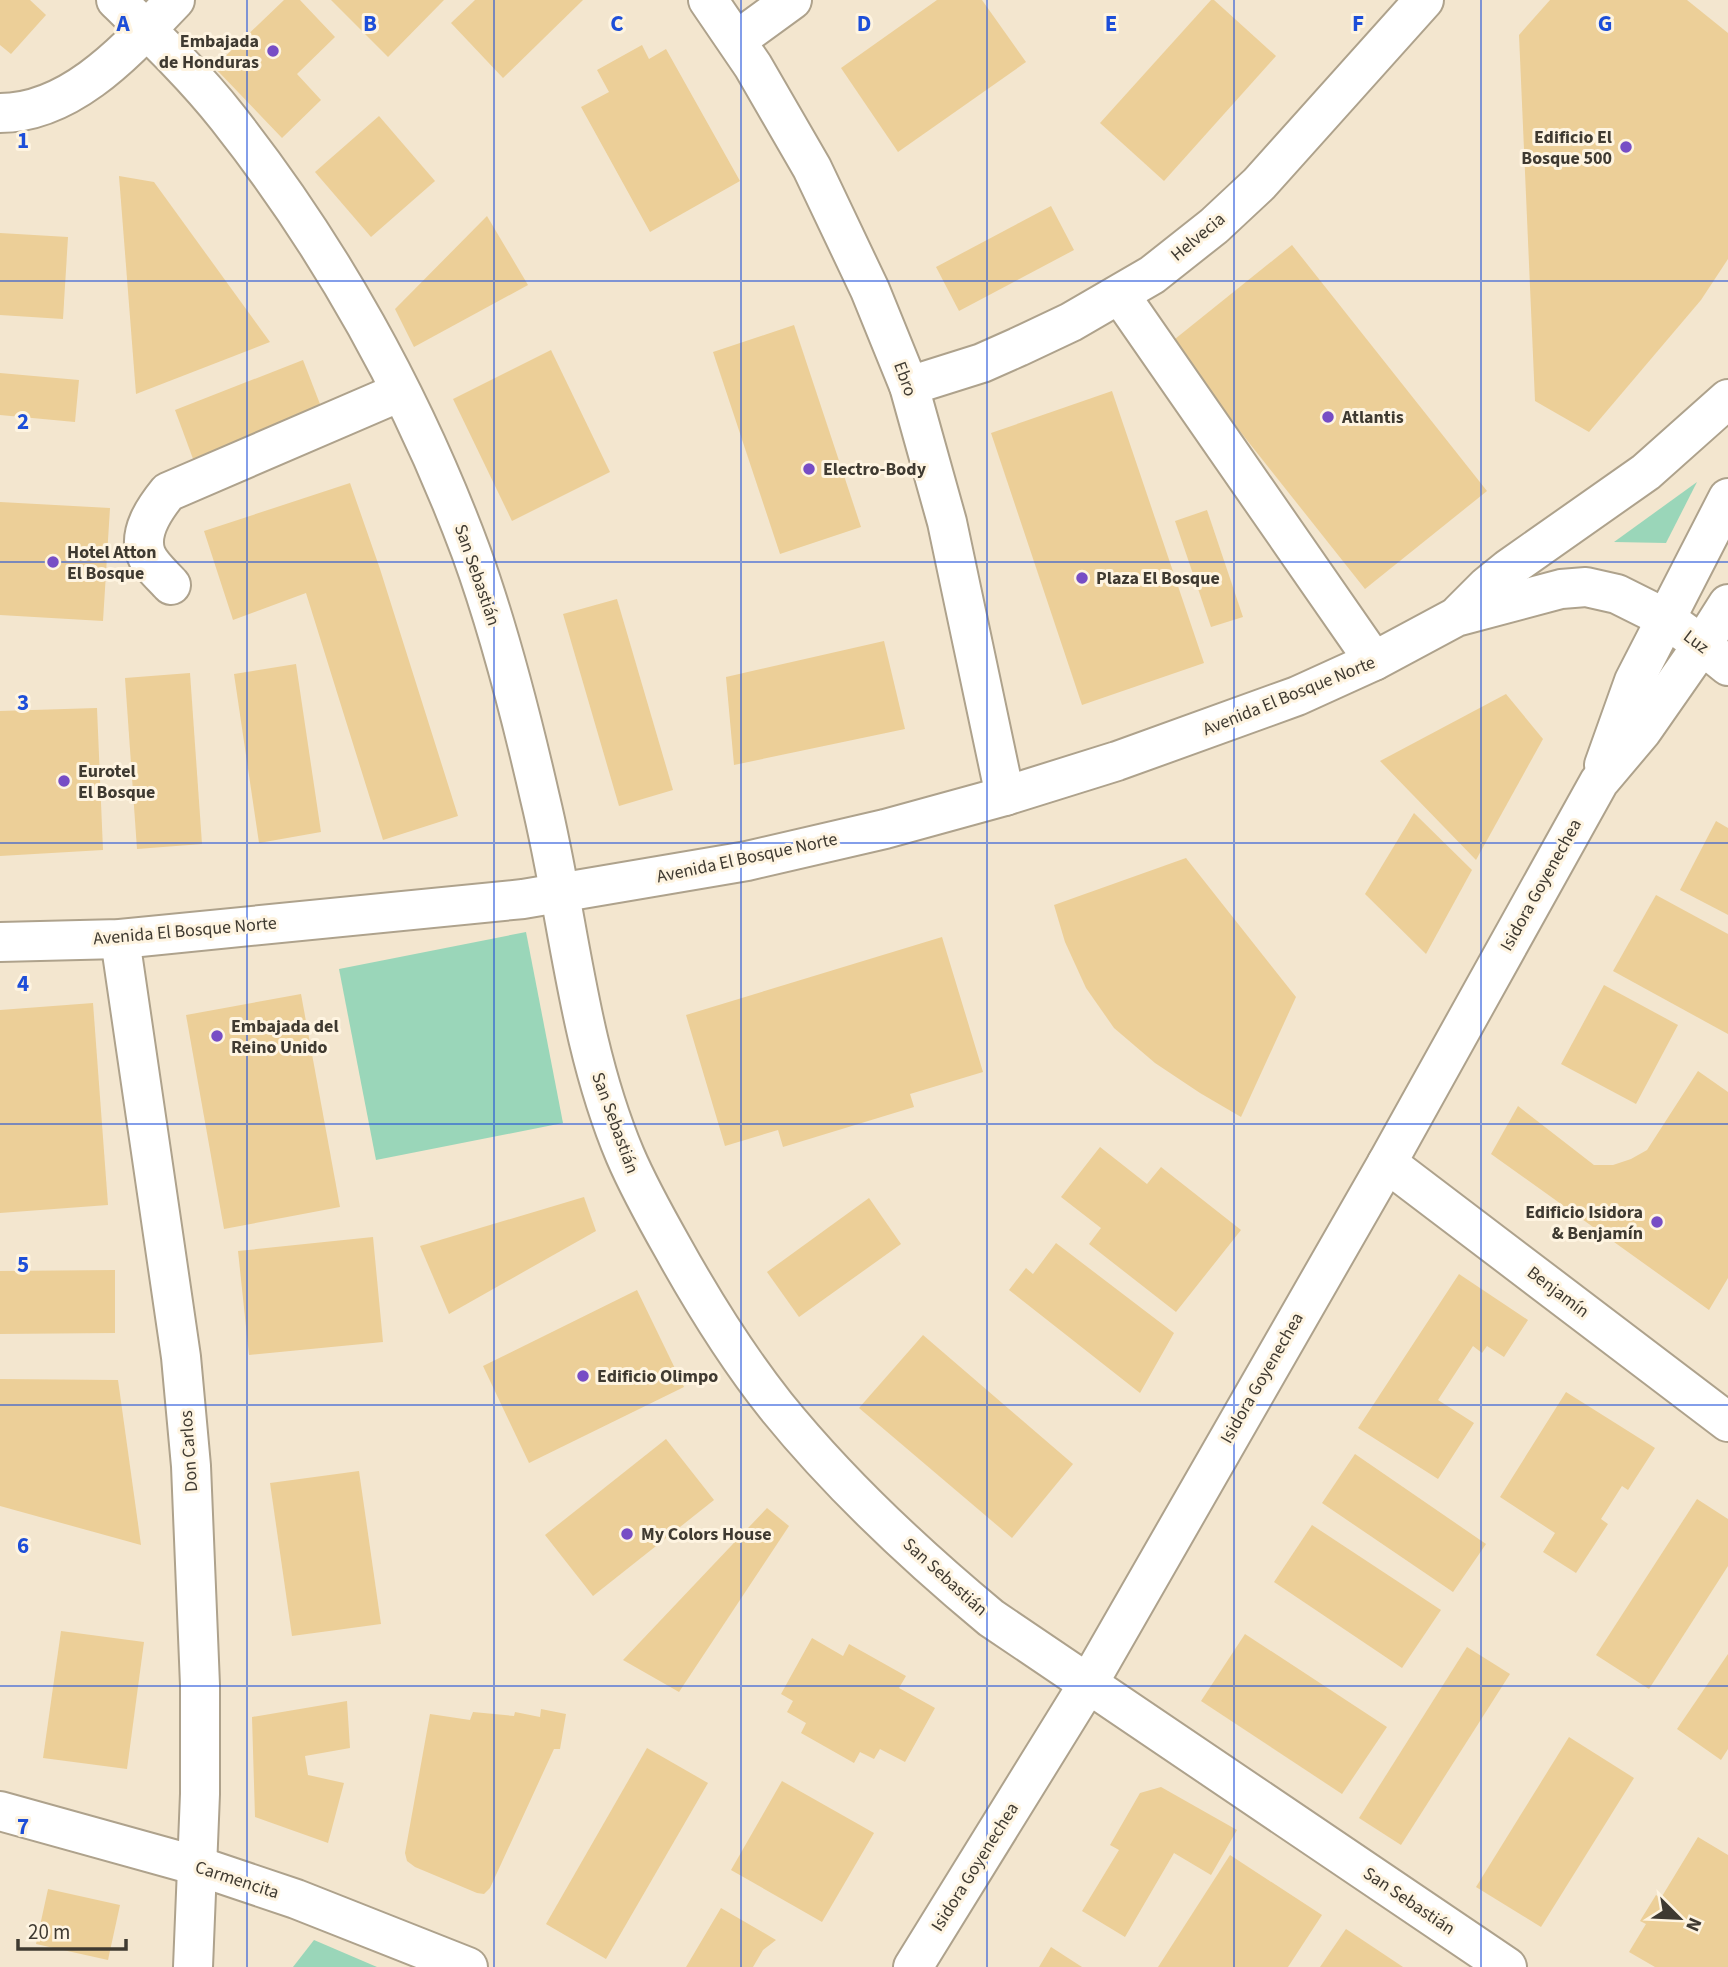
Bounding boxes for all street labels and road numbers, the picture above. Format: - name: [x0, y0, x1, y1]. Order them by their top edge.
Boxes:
- street label: Helvecia: [1165, 207, 1231, 267]
- street label: Ebro: [887, 358, 923, 400]
- street label: San Sebastián: [448, 521, 506, 629]
- street label: Luz: [1678, 624, 1714, 660]
- street label: Avenida El Bosque Norte: [1199, 650, 1379, 742]
- street label: Isidora Goyenechea: [1494, 814, 1588, 956]
- street label: Avenida El Bosque Norte: [654, 827, 840, 889]
- street label: Avenida El Bosque Norte: [92, 911, 278, 951]
- street label: San Sebastián: [585, 1069, 645, 1177]
- street label: Benjamín: [1522, 1260, 1594, 1324]
- street label: Isidora Goyenechea: [1214, 1308, 1310, 1448]
- street label: Don Carlos: [174, 1409, 204, 1493]
- street label: San Sebastián: [897, 1532, 993, 1622]
- street label: Isidora Goyenechea: [925, 1798, 1025, 1936]
- street label: Carmencita: [192, 1855, 282, 1905]
- street label: San Sebastián: [1358, 1861, 1460, 1941]

